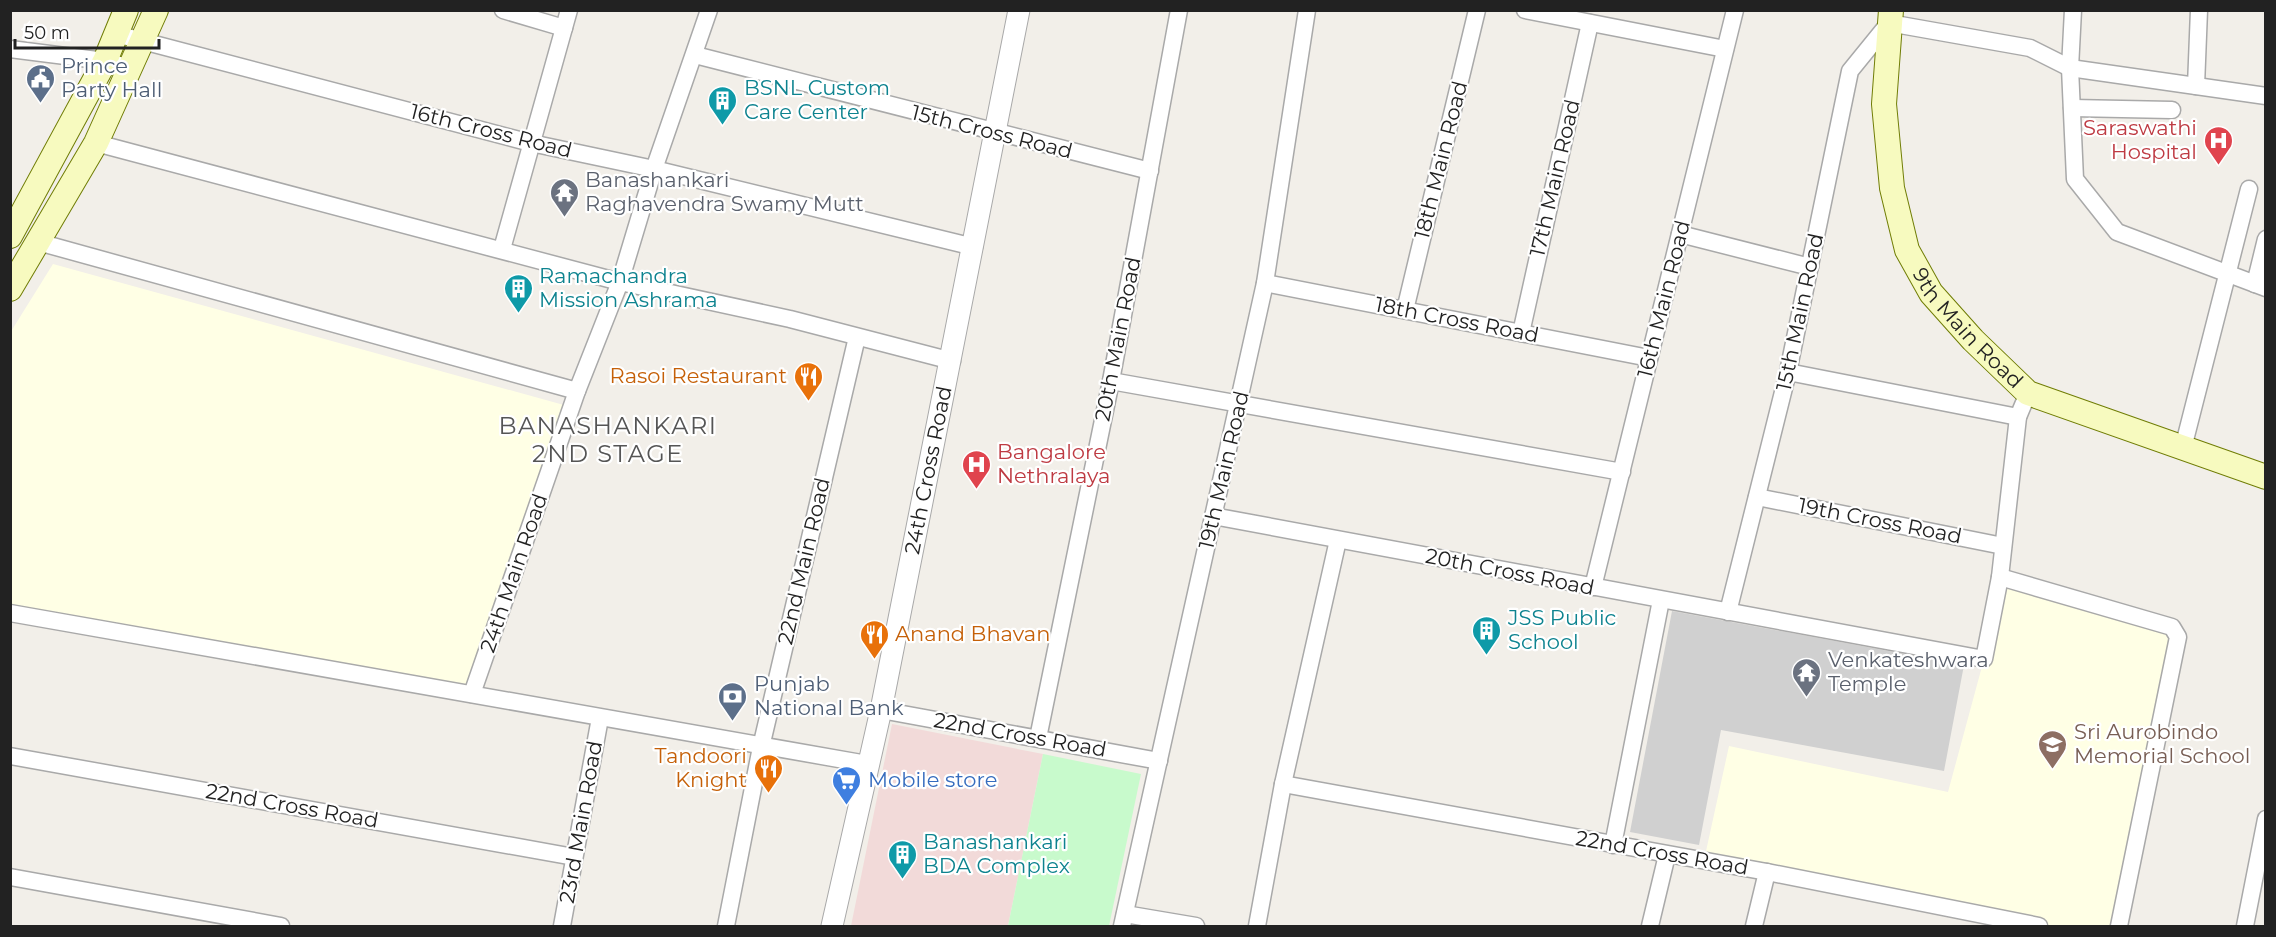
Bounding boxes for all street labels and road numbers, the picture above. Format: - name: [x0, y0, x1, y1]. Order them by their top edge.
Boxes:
- street label: 18th Main Road: [1409, 78, 1472, 241]
- street label: 17th Main Road: [1524, 97, 1585, 259]
- street label: 16th Cross Road: [408, 98, 575, 163]
- street label: 15th Cross Road: [909, 99, 1075, 164]
- street label: 16th Main Road: [1632, 218, 1695, 380]
- street label: 15th Main Road: [1771, 231, 1828, 393]
- street label: 20th Main Road: [1089, 255, 1146, 423]
- street label: 9th Main Road: [1908, 263, 2028, 393]
- street label: 18th Cross Road: [1373, 291, 1541, 348]
- street label: 24th Cross Road: [899, 384, 957, 556]
- street label: 19th Main Road: [1193, 388, 1254, 551]
- street label: 22nd Main Road: [772, 475, 835, 647]
- street label: 24th Main Road: [475, 490, 552, 656]
- street label: 19th Cross Road: [1796, 492, 1964, 549]
- street label: 20th Cross Road: [1424, 543, 1597, 600]
- street label: 22nd Cross Road: [932, 707, 1108, 762]
- street label: 23rd Main Road: [554, 739, 607, 905]
- street label: 22nd Cross Road: [204, 778, 380, 833]
- street label: 22nd Cross Road: [1574, 825, 1750, 880]

